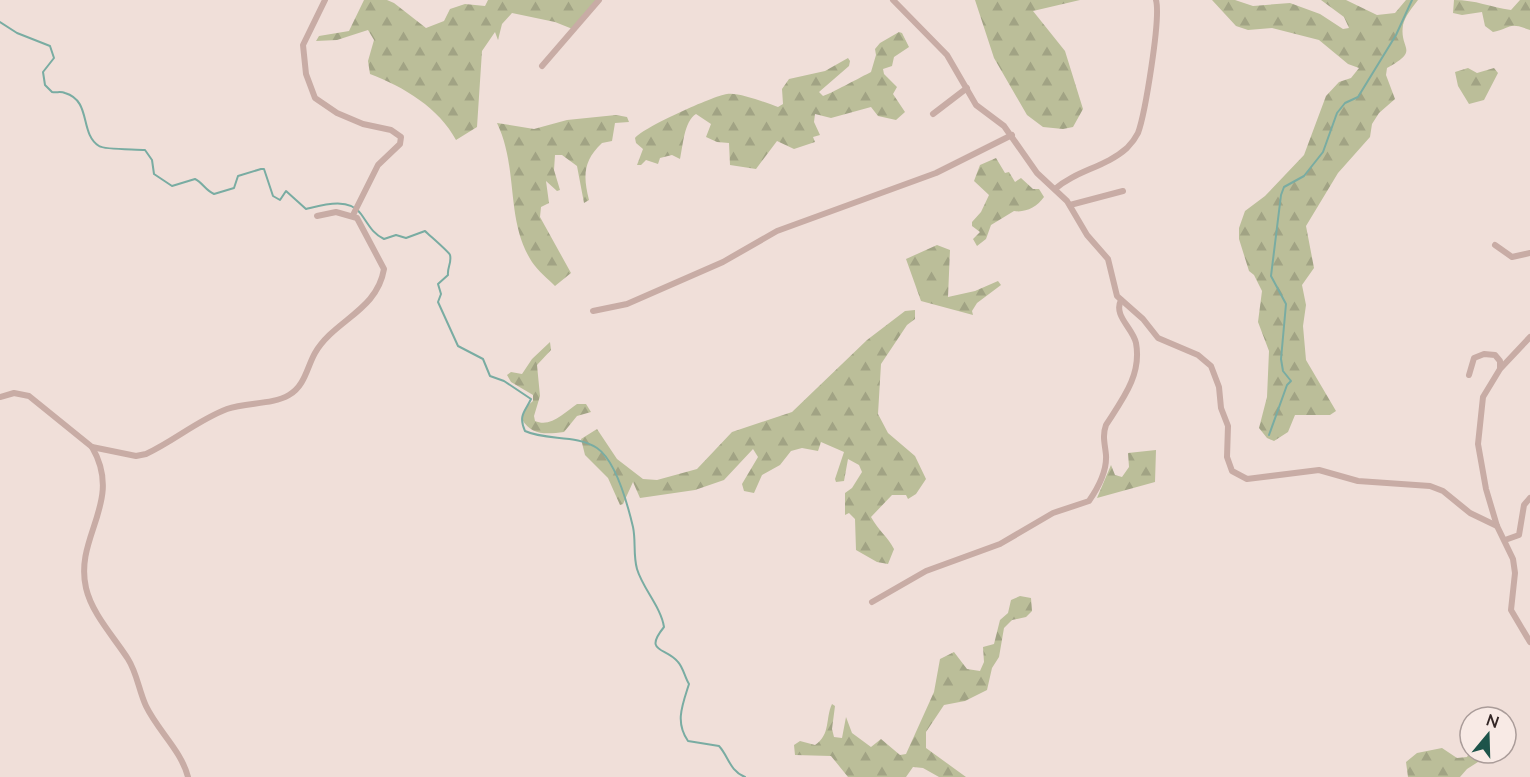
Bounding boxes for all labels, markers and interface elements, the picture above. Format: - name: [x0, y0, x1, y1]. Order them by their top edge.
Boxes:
- north arrow: [1458, 705, 1518, 765]
- text: N: [1484, 709, 1502, 731]

